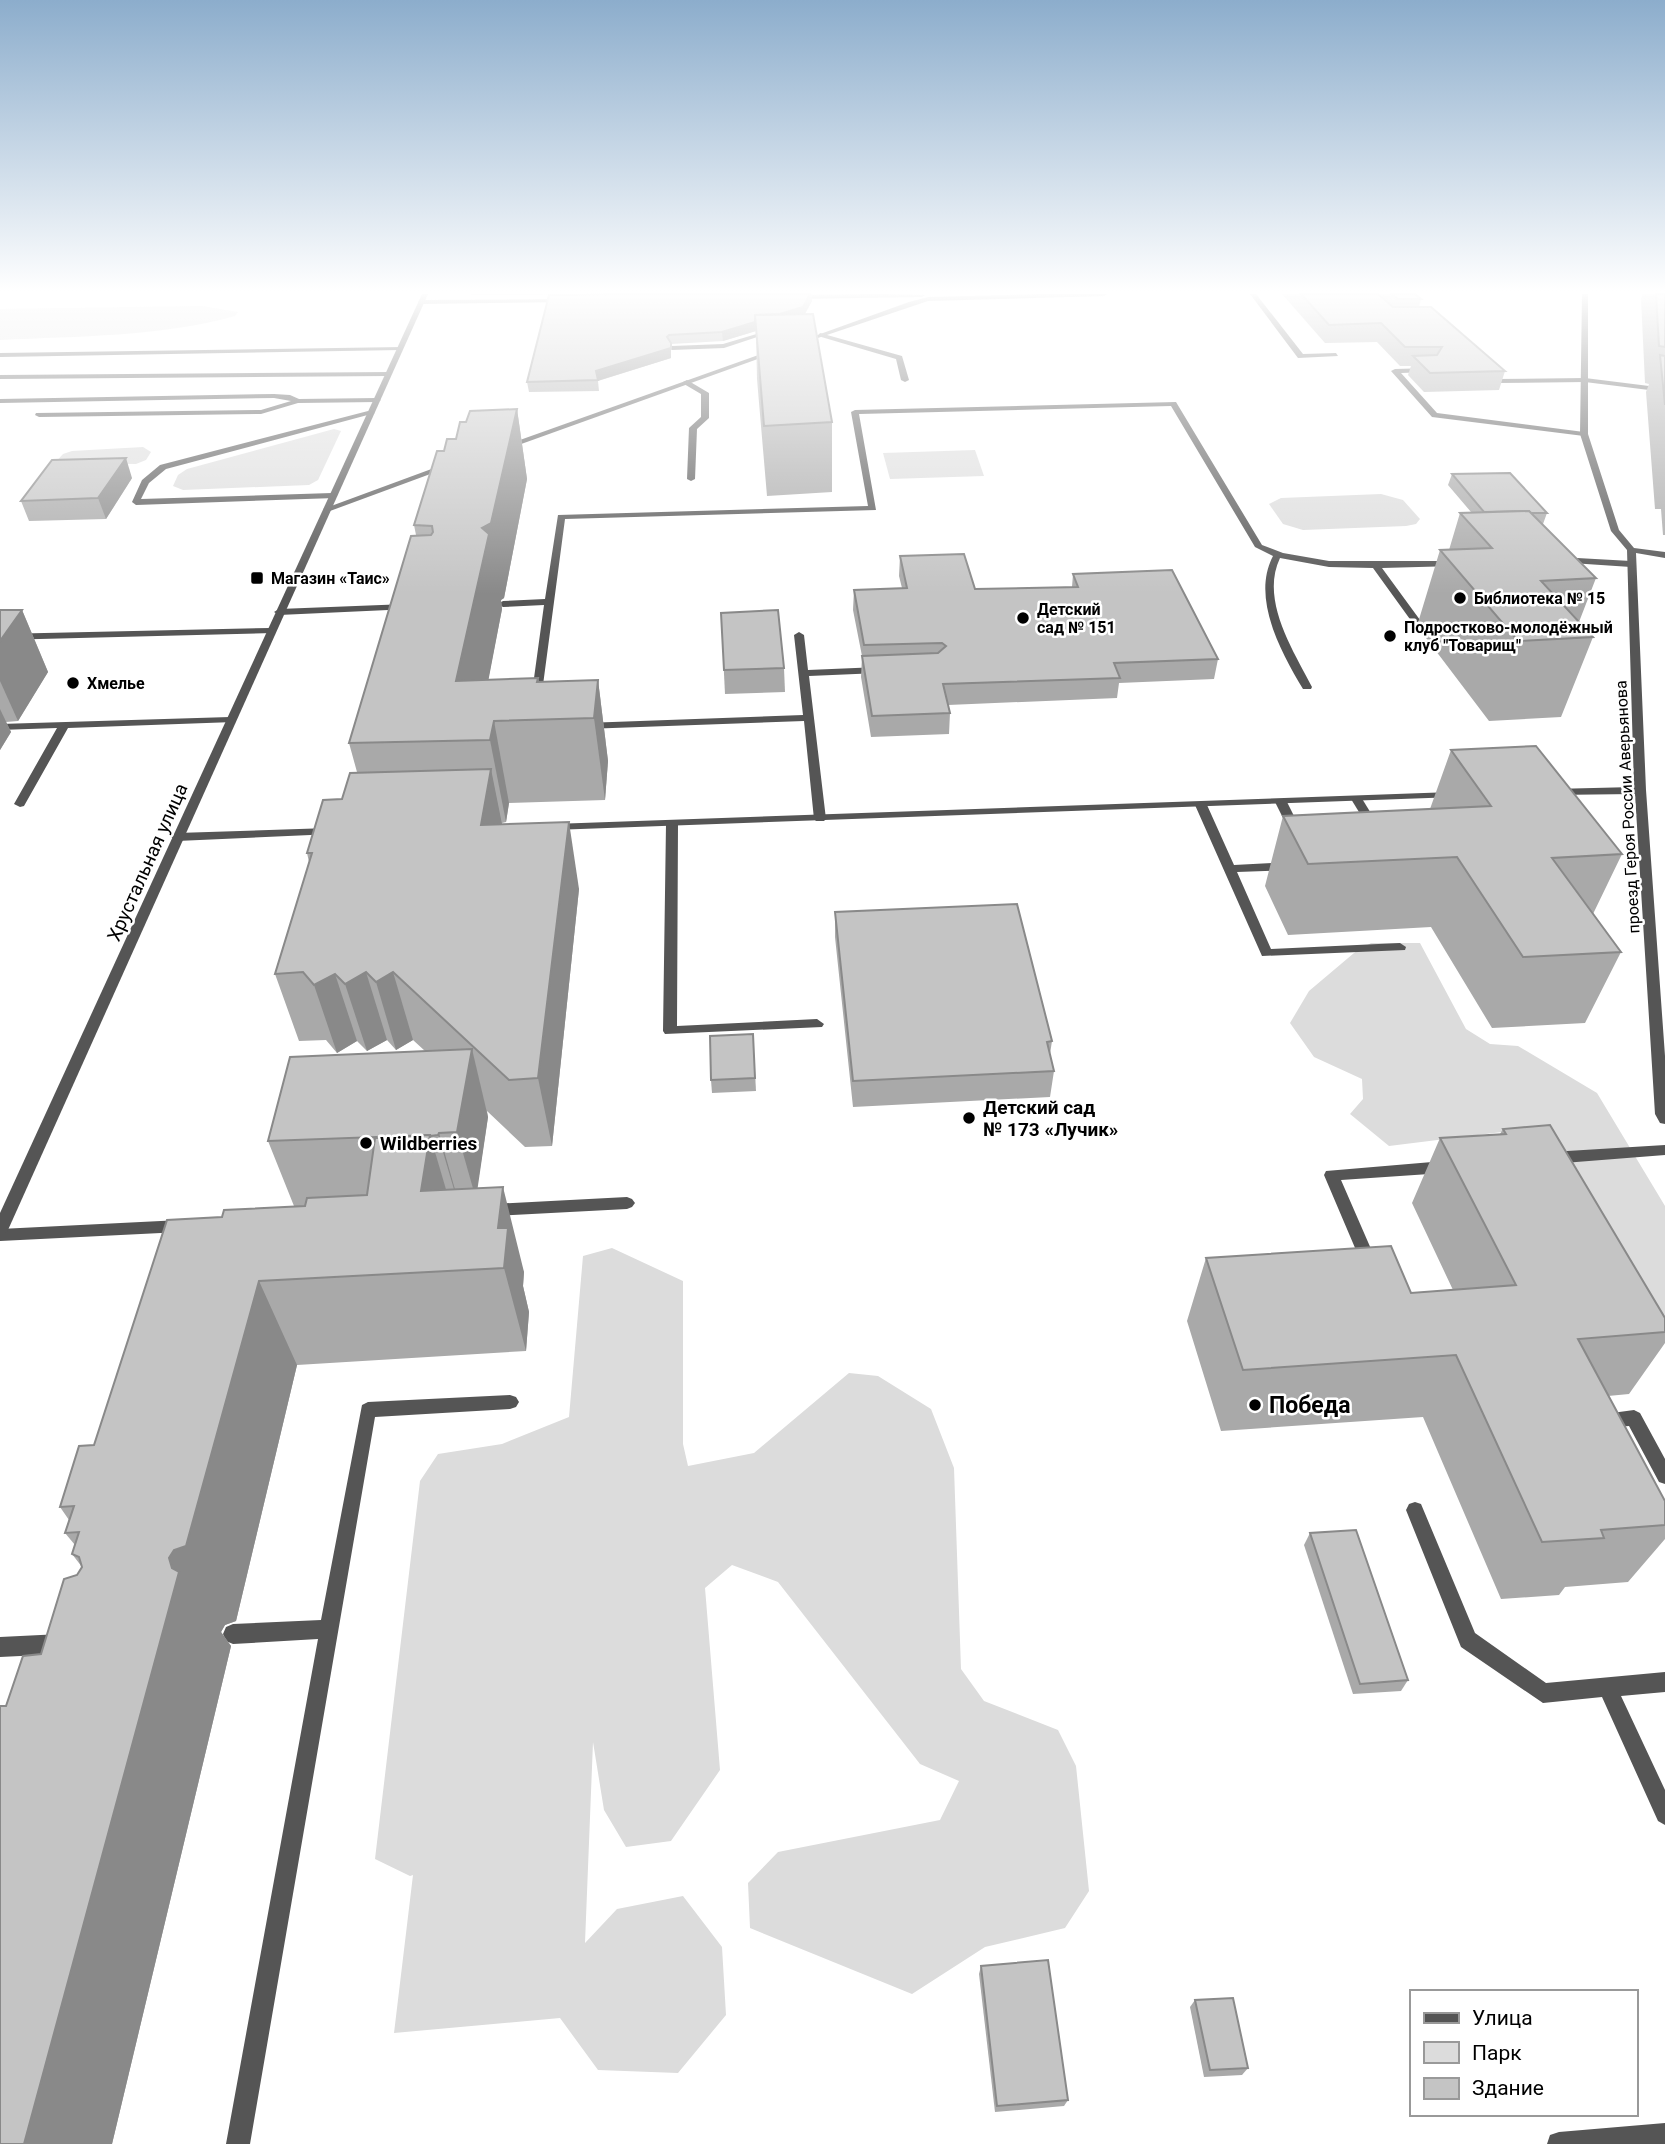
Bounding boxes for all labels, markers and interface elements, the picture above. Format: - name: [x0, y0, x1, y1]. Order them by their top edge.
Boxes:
- place label: Магазин «Таис»: [271, 569, 390, 588]
- marker: Магазин «Таис»: [249, 570, 265, 586]
- place label: Библиотека № 15: [1474, 589, 1605, 608]
- marker: Библиотека № 15: [1452, 590, 1468, 606]
- place label: Детский сад № 151: [1037, 600, 1116, 637]
- marker: Детский сад № 151: [1015, 610, 1031, 626]
- place label: Подростково-молодёжный клуб "Товарищ": [1404, 618, 1613, 655]
- marker: Подростково-молодёжный клуб "Товарищ": [1382, 628, 1398, 644]
- place label: Хмелье: [87, 674, 145, 693]
- marker: Хмелье: [65, 675, 81, 691]
- street label: проезд Героя России Аверьянова: [1611, 680, 1644, 934]
- street label: Хрустальная улица: [102, 780, 193, 945]
- place label: Детский сад № 173 «Лучик»: [983, 1096, 1118, 1141]
- marker: Детский сад № 173 «Лучик»: [961, 1110, 977, 1126]
- place label: Wildberries: [380, 1132, 478, 1155]
- marker: Wildberries: [358, 1135, 374, 1151]
- place label: Победа: [1269, 1392, 1351, 1419]
- marker: Победа: [1247, 1397, 1263, 1413]
- legend: [1410, 1990, 1637, 2116]
- text: Улица: [1472, 2006, 1533, 2030]
- text: Парк: [1472, 2041, 1522, 2065]
- text: Здание: [1472, 2076, 1544, 2100]

